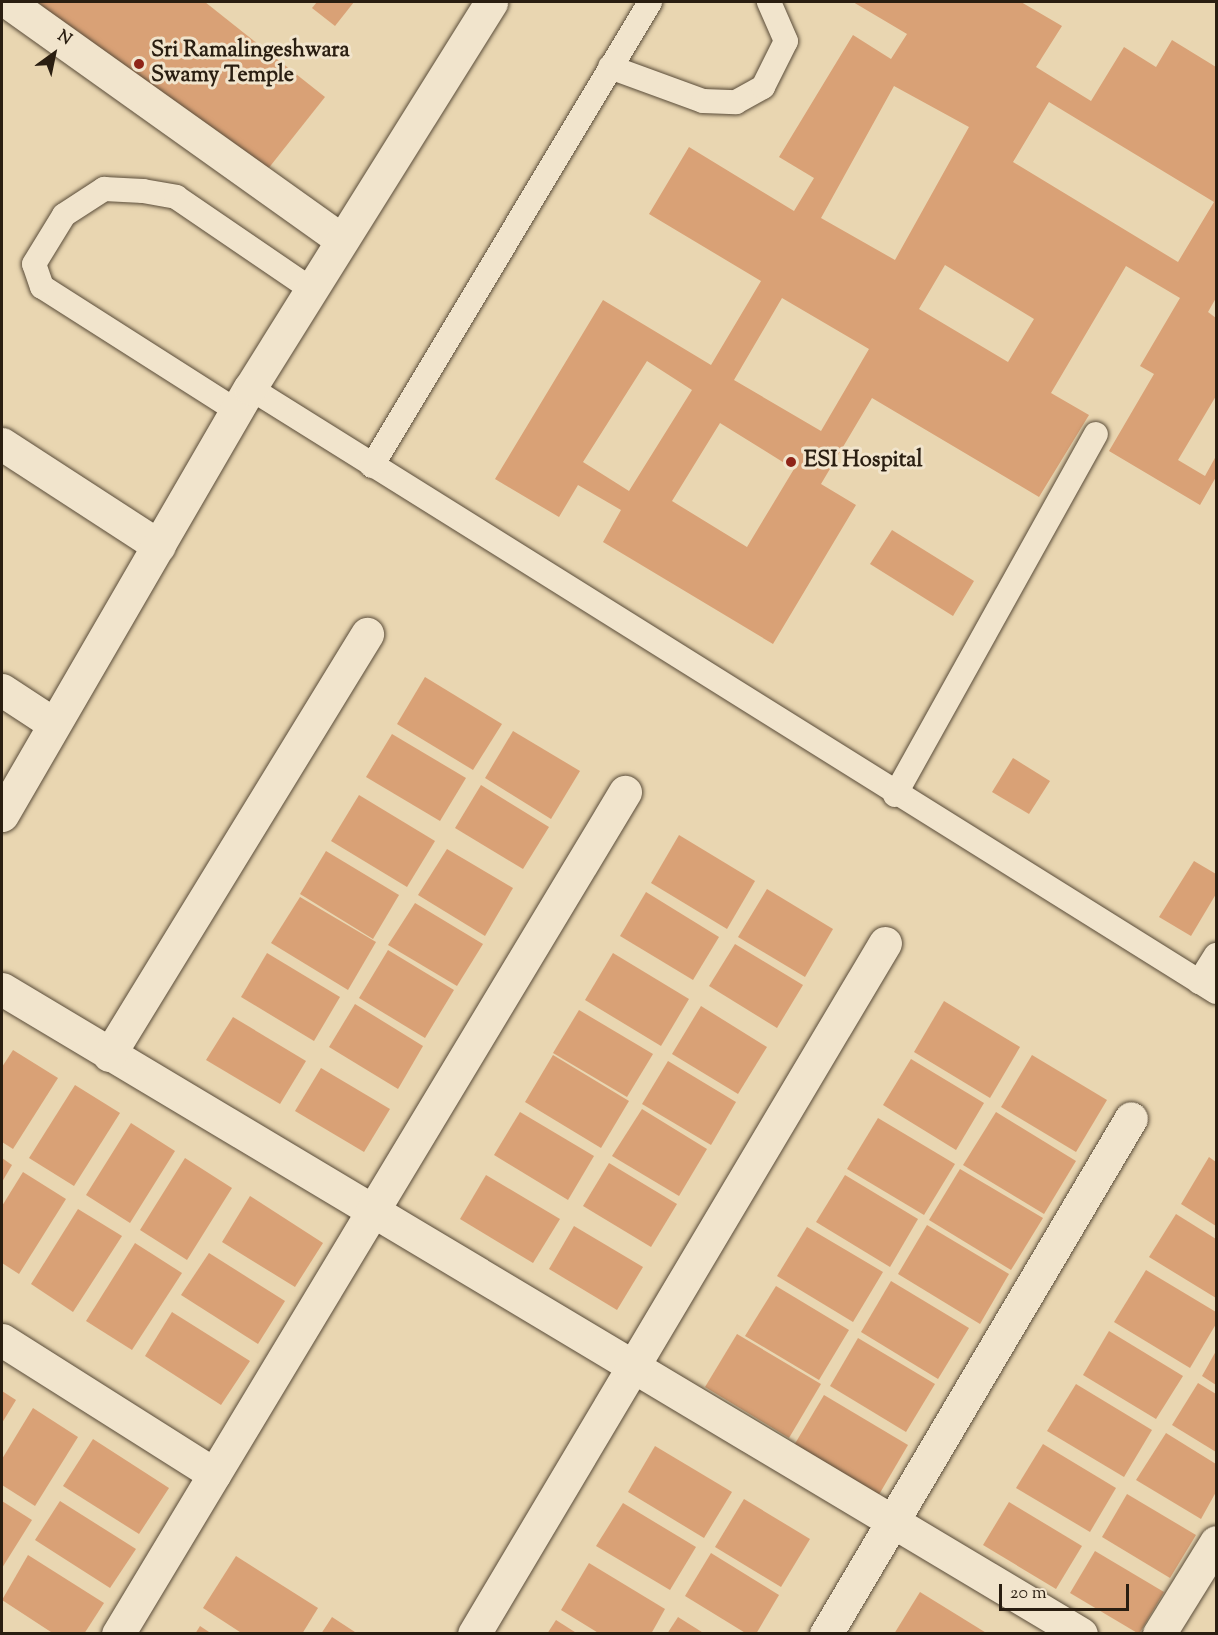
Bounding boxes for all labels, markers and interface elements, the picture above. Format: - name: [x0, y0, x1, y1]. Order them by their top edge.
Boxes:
- north arrow: [24, 24, 84, 84]
- text: N: [52, 25, 76, 52]
- place label: Sri Ramalingeshwara Swamy Temple: [151, 38, 350, 90]
- marker: Sri Ramalingeshwara Swamy Temple: [132, 57, 146, 71]
- place label: ESI Hospital: [804, 449, 923, 475]
- marker: ESI Hospital: [782, 453, 800, 471]
- scale bar: [1002, 1572, 1132, 1610]
- text: 20 m: [1010, 1581, 1047, 1607]

